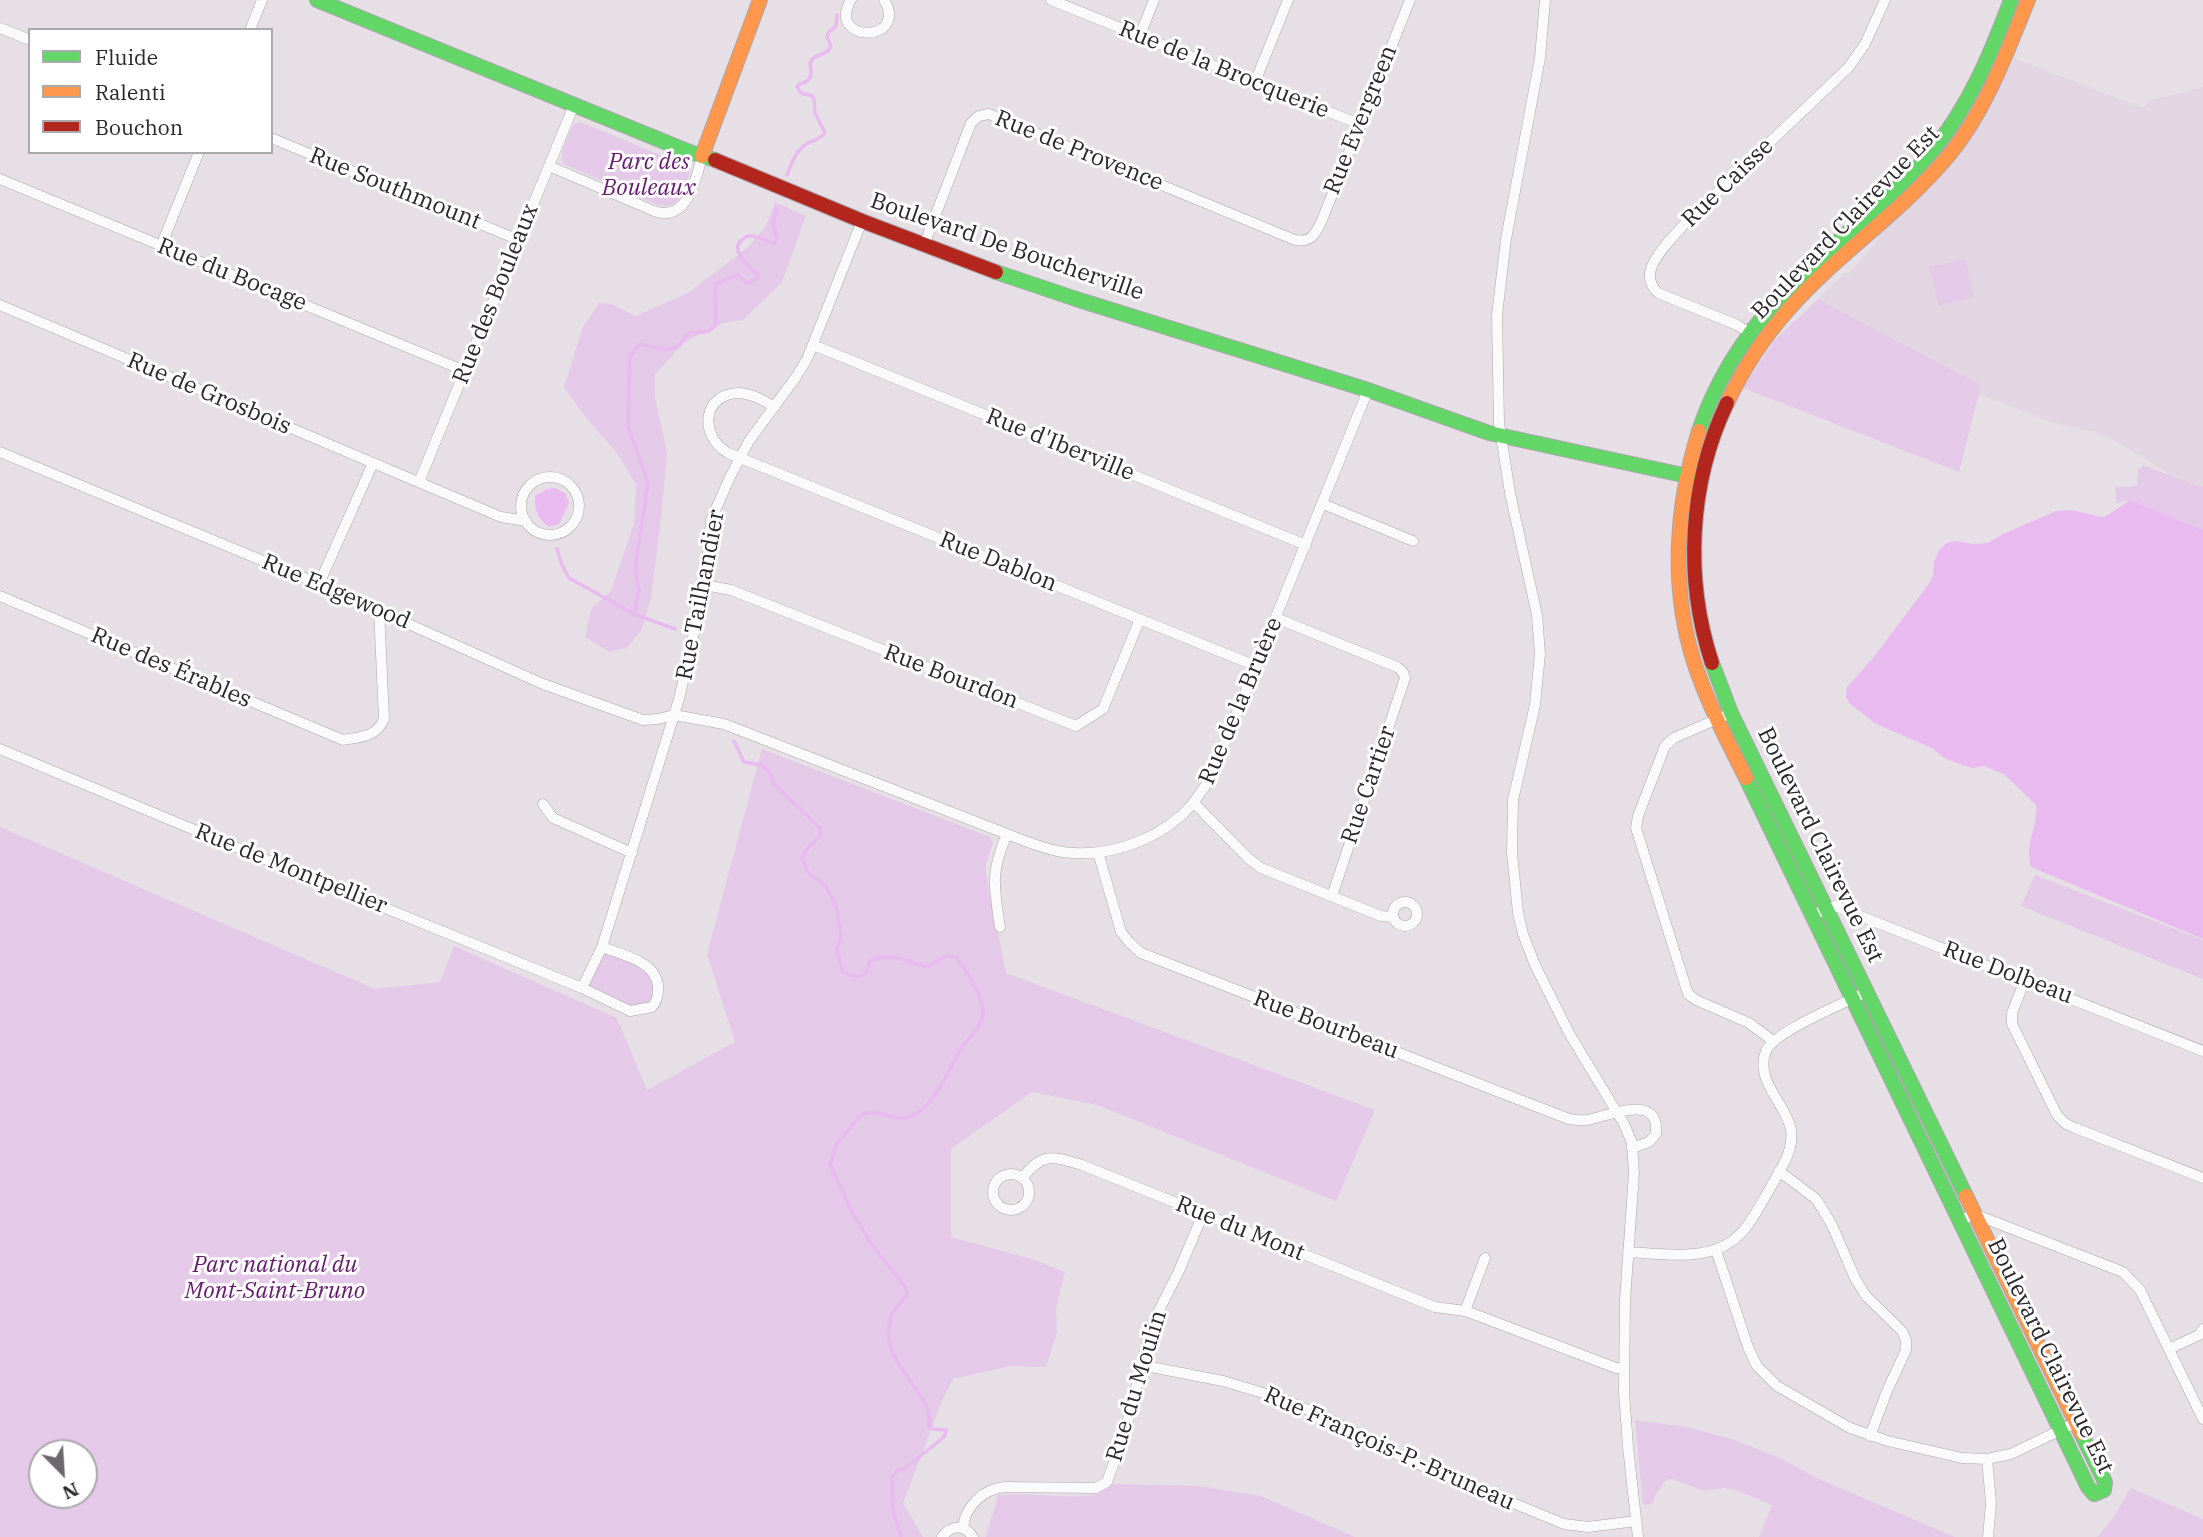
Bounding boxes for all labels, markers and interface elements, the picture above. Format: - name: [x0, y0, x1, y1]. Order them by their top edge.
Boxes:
- street label: Rue de la Brocquerie: [1115, 15, 1333, 125]
- legend: [28, 28, 273, 154]
- street label: Rue Evergreen: [1319, 41, 1403, 199]
- text: Fluide: [95, 43, 158, 71]
- text: Ralenti: [95, 78, 166, 106]
- street label: Rue de Provence: [991, 105, 1167, 197]
- text: Bouchon: [95, 113, 183, 141]
- street label: Boulevard Clairevue Est: [1746, 121, 1946, 325]
- street label: Rue Caisse: [1677, 133, 1779, 233]
- street label: Rue Southmount: [305, 142, 485, 236]
- park label: Parc des Bouleaux: [602, 148, 696, 202]
- street label: Boulevard De Boucherville: [867, 187, 1147, 307]
- street label: Rue des Bouleaux: [447, 200, 545, 388]
- street label: Rue du Bocage: [153, 233, 311, 317]
- street label: Rue de Grosbois: [123, 347, 295, 441]
- street label: Rue d'Iberville: [982, 403, 1138, 487]
- street label: Rue Tailhandier: [671, 507, 731, 683]
- street label: Rue Dablon: [935, 526, 1061, 598]
- street label: Rue Edgewood: [258, 548, 414, 636]
- street label: Rue de la Bruère: [1193, 613, 1289, 789]
- street label: Rue des Érables: [87, 622, 255, 714]
- street label: Rue Bourdon: [880, 639, 1022, 715]
- street label: Rue Cartier: [1336, 722, 1402, 848]
- street label: Boulevard Clairevue Est: [1751, 723, 1889, 967]
- street label: Rue de Montpellier: [191, 818, 391, 920]
- street label: Rue Dolbeau: [1939, 936, 2077, 1010]
- street label: Rue Bourbeau: [1250, 985, 1402, 1065]
- street label: Rue du Mont: [1171, 1191, 1309, 1267]
- street label: Boulevard Clairevue Est: [1981, 1234, 2119, 1478]
- park label: Parc national du Mont-Saint-Bruno: [185, 1251, 365, 1305]
- street label: Rue du Moulin: [1101, 1307, 1173, 1465]
- street label: Rue François-P.-Bruneau: [1260, 1381, 1518, 1517]
- north arrow: [28, 1439, 98, 1509]
- text: N: [59, 1477, 82, 1505]

